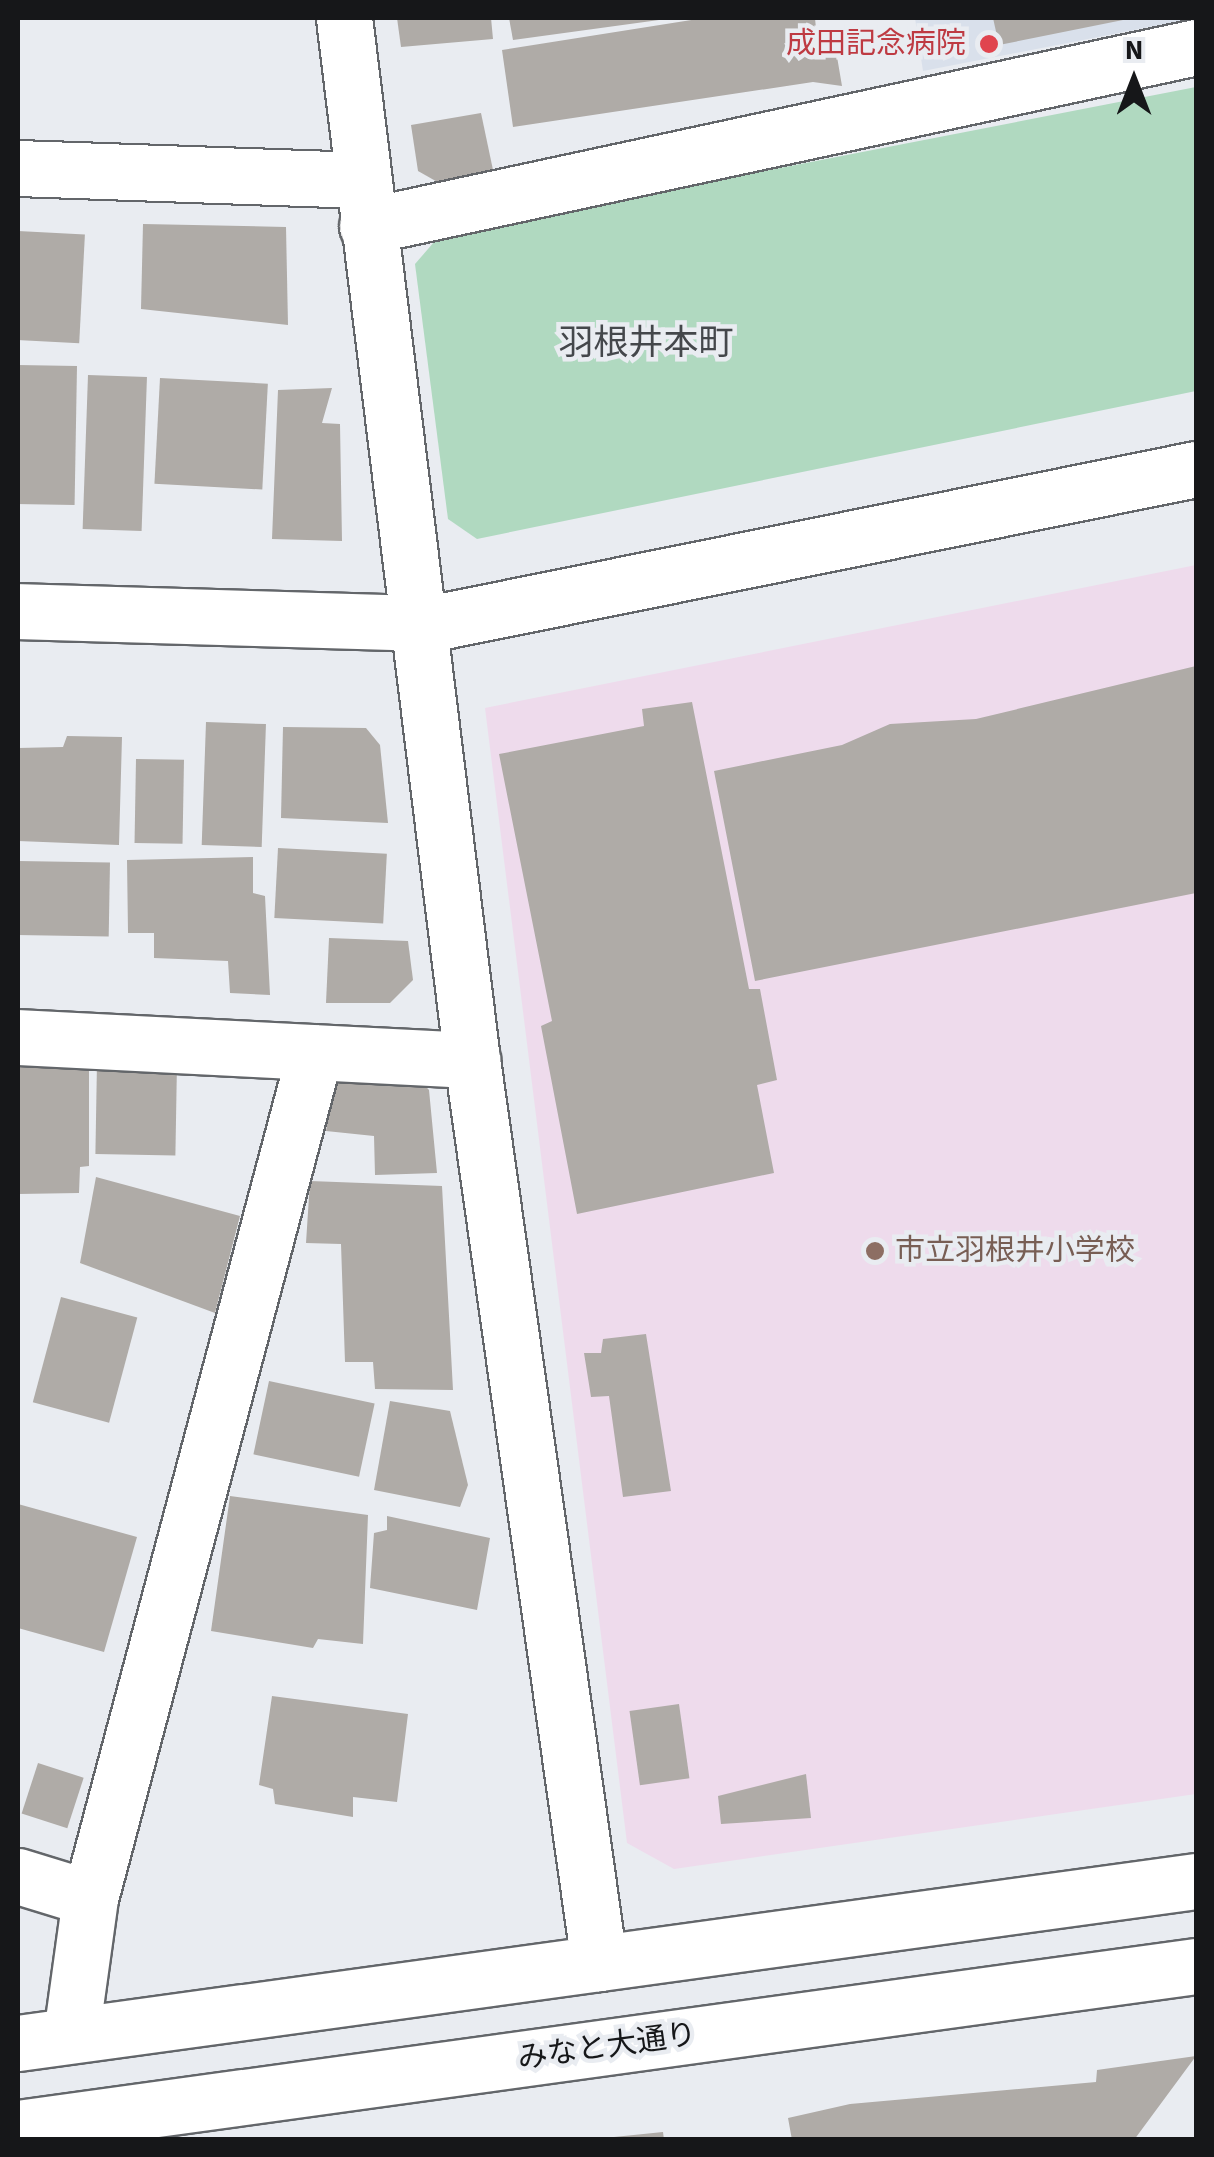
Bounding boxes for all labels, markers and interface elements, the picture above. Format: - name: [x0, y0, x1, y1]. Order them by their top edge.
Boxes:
- place label: 成田記念病院: [786, 26, 966, 62]
- north arrow: [1084, 30, 1184, 130]
- text: N: [1125, 30, 1143, 70]
- marker: 成田記念病院: [976, 31, 1002, 57]
- district label: 羽根井本町: [559, 322, 733, 364]
- place label: 市立羽根井小学校: [895, 1233, 1135, 1269]
- marker: 市立羽根井小学校: [864, 1240, 886, 1262]
- street label: みなと大通り: [515, 2017, 699, 2077]

